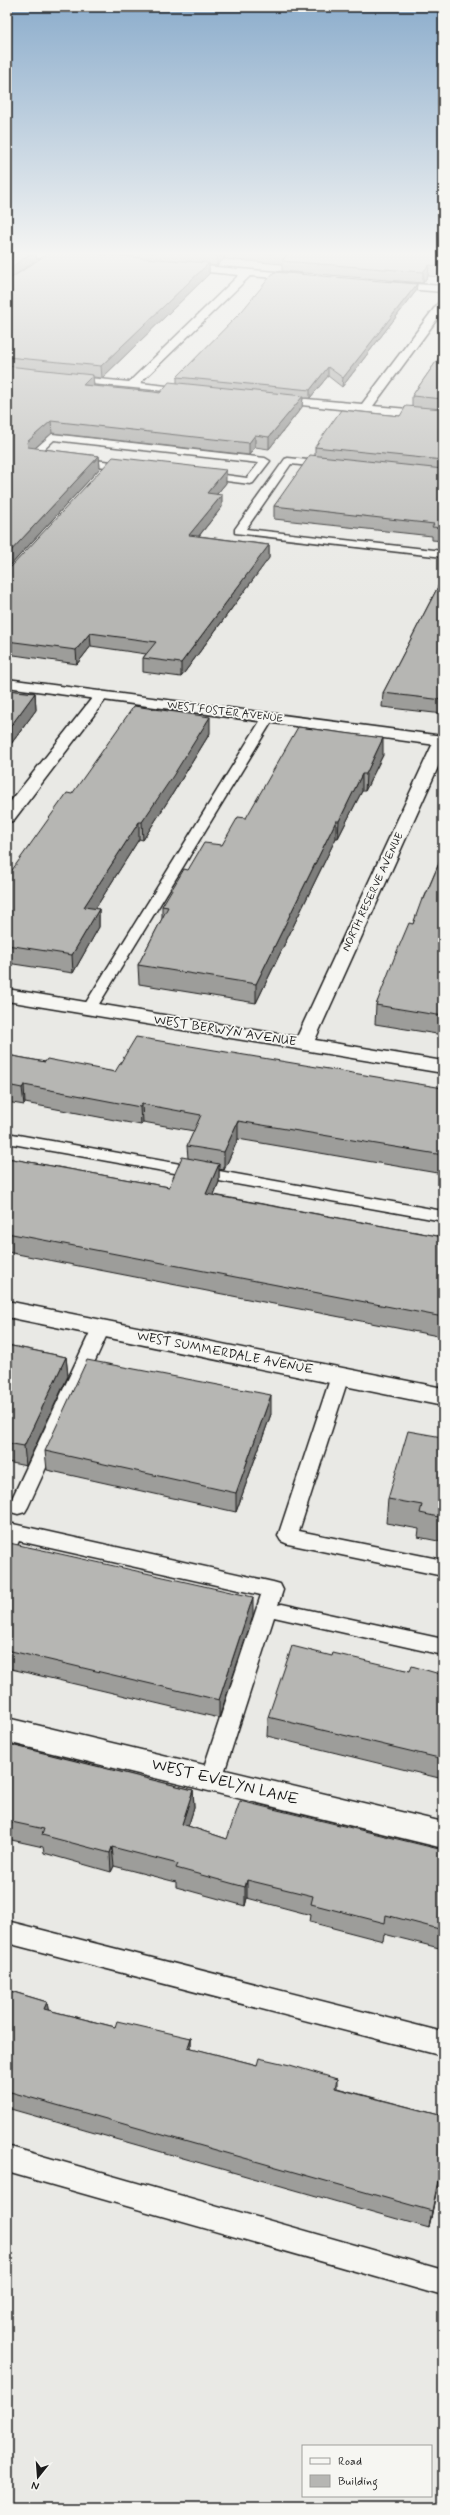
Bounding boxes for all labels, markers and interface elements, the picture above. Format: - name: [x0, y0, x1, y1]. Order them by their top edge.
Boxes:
- street label: WEST FOSTER AVENUE: [166, 698, 284, 726]
- street label: NORTH RESERVE AVENUE: [339, 830, 407, 954]
- street label: WEST BERWYN AVENUE: [152, 1011, 298, 1051]
- street label: WEST SUMMERDALE AVENUE: [135, 1328, 315, 1378]
- street label: WEST EVELYN LANE: [149, 1754, 301, 1810]
- legend: [302, 2445, 432, 2497]
- text: Road: [338, 2454, 362, 2470]
- north arrow: [18, 2457, 58, 2497]
- text: Building: [338, 2474, 378, 2491]
- text: N: [30, 2478, 41, 2493]

